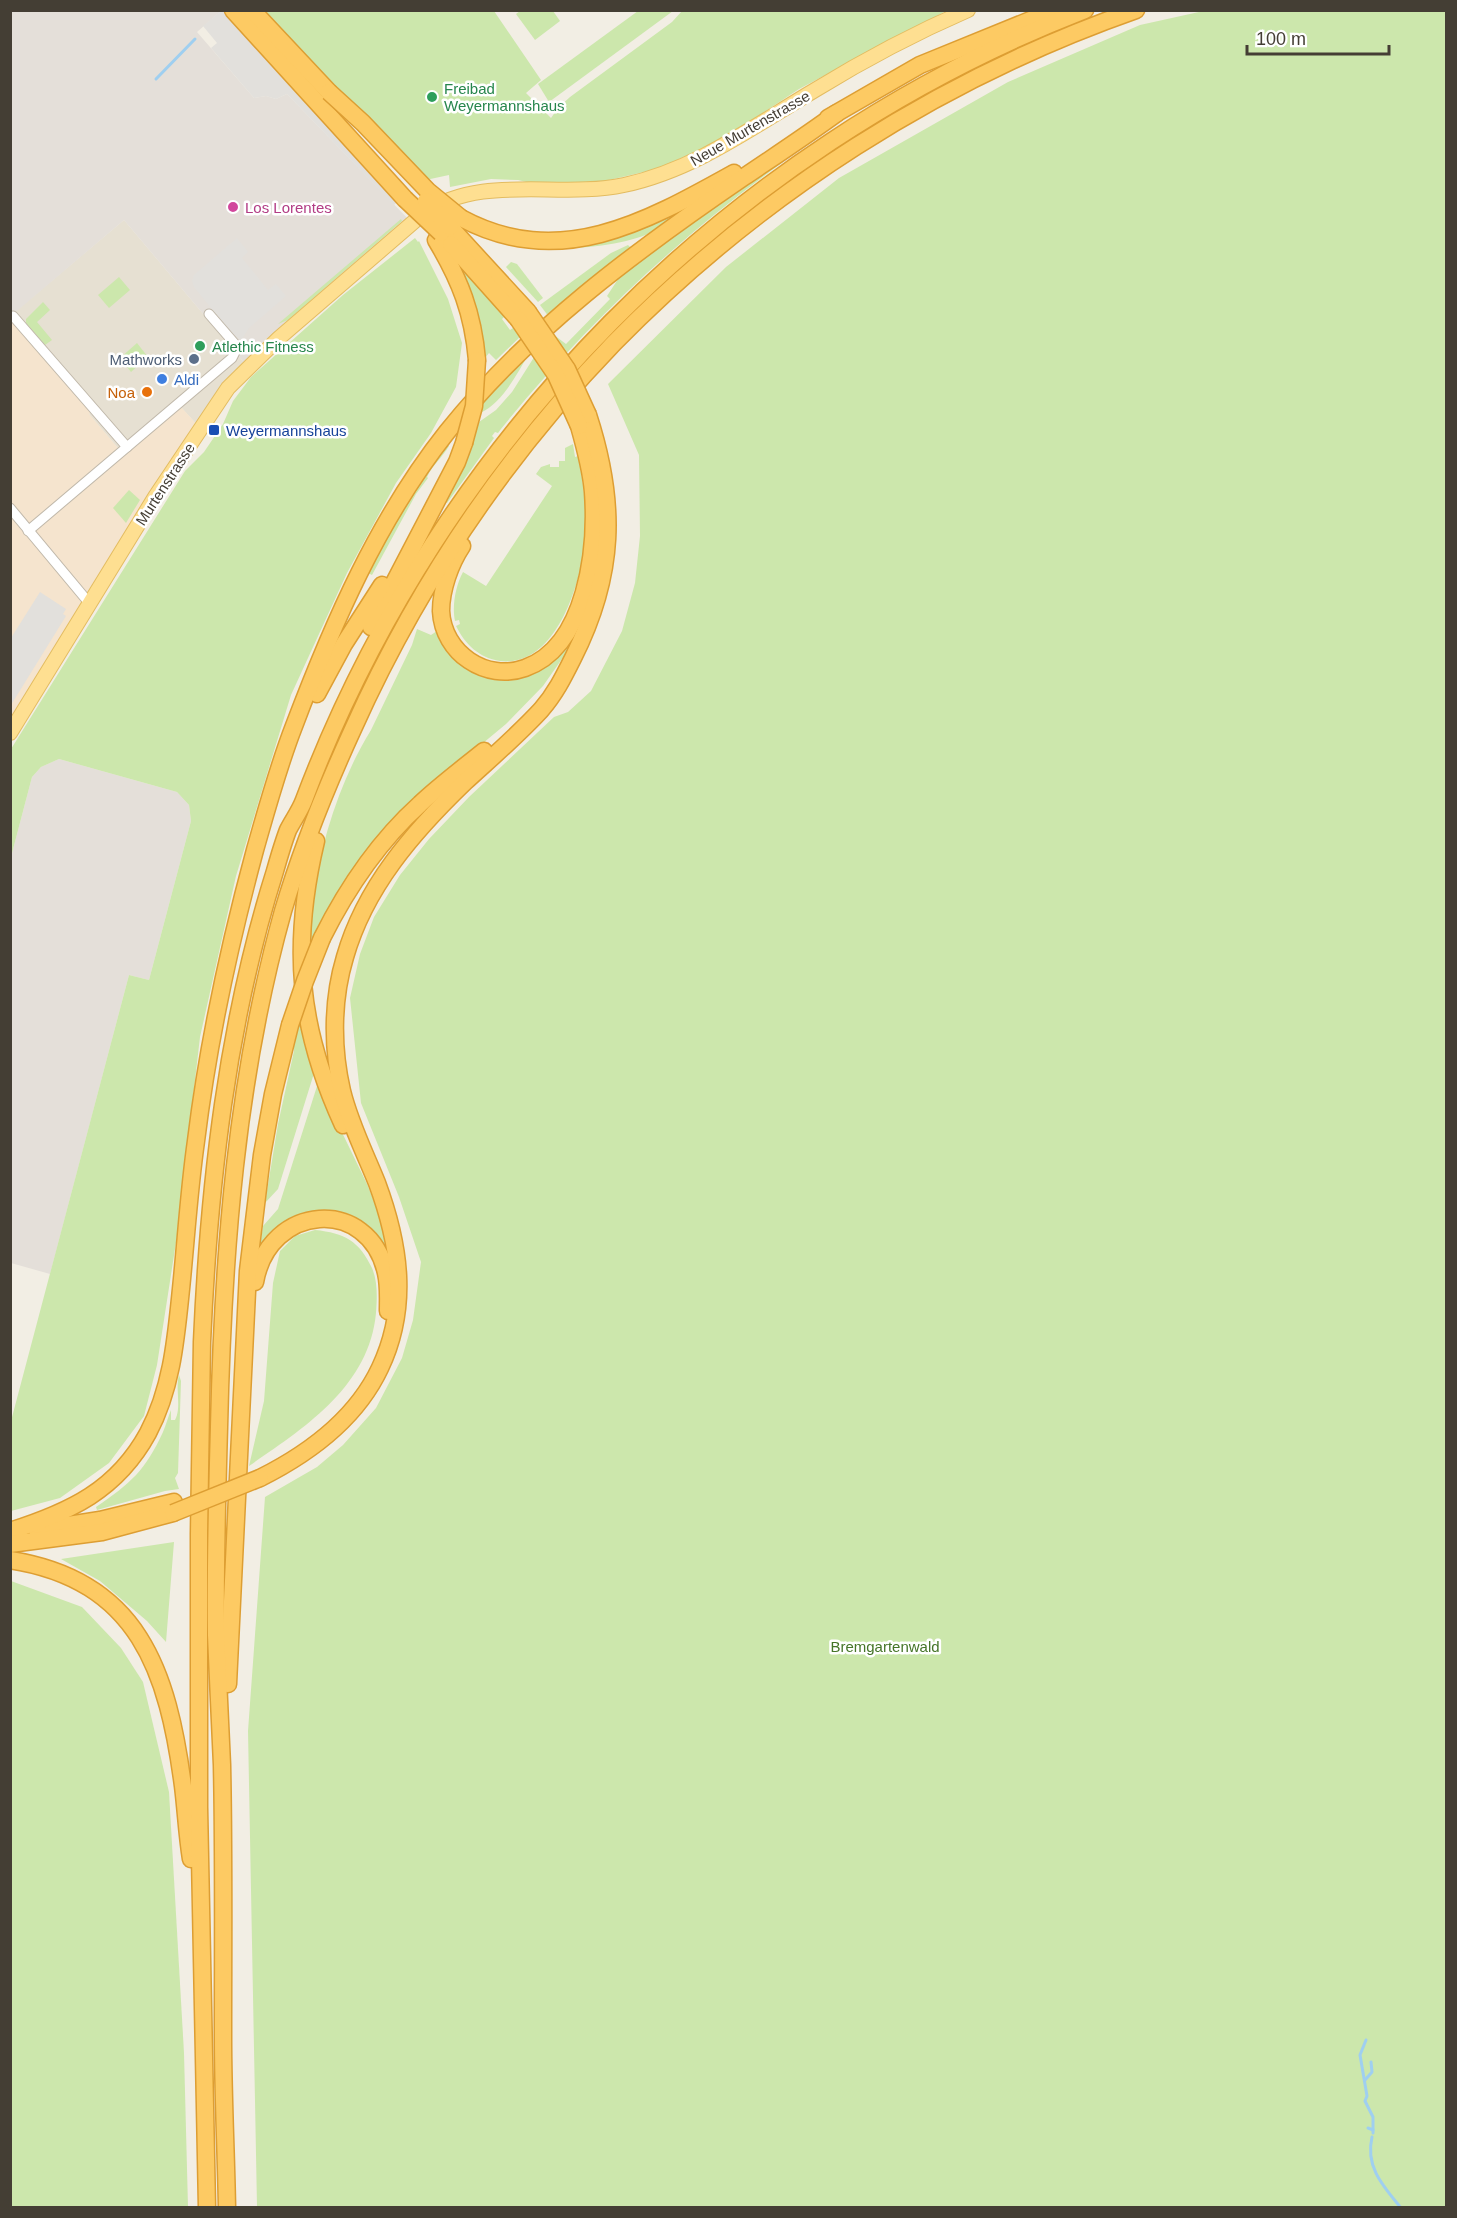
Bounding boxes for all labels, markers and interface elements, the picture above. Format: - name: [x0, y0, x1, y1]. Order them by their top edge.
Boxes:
- scale bar: [1247, 18, 1390, 56]
- text: 100 m: [1256, 29, 1306, 49]
- place label: Freibad Weyermannshaus: [444, 80, 565, 114]
- street label: Neue Murtenstrasse: [687, 87, 813, 169]
- marker: Freibad Weyermannshaus: [425, 90, 439, 104]
- place label: Los Lorentes: [245, 199, 332, 216]
- marker: Los Lorentes: [226, 200, 240, 214]
- place label: Atlethic Fitness: [212, 338, 314, 355]
- marker: Atlethic Fitness: [193, 339, 207, 353]
- place label: Mathworks: [109, 351, 182, 368]
- marker: Mathworks: [187, 352, 201, 366]
- place label: Aldi: [174, 371, 199, 388]
- marker: Aldi: [155, 372, 169, 386]
- place label: Noa: [107, 384, 136, 401]
- marker: Noa: [140, 385, 154, 399]
- place label: Weyermannshaus: [226, 422, 347, 439]
- marker: Weyermannshaus: [207, 423, 221, 437]
- street label: Murtenstrasse: [132, 440, 198, 528]
- park label: Bremgartenwald: [830, 1638, 940, 1655]

